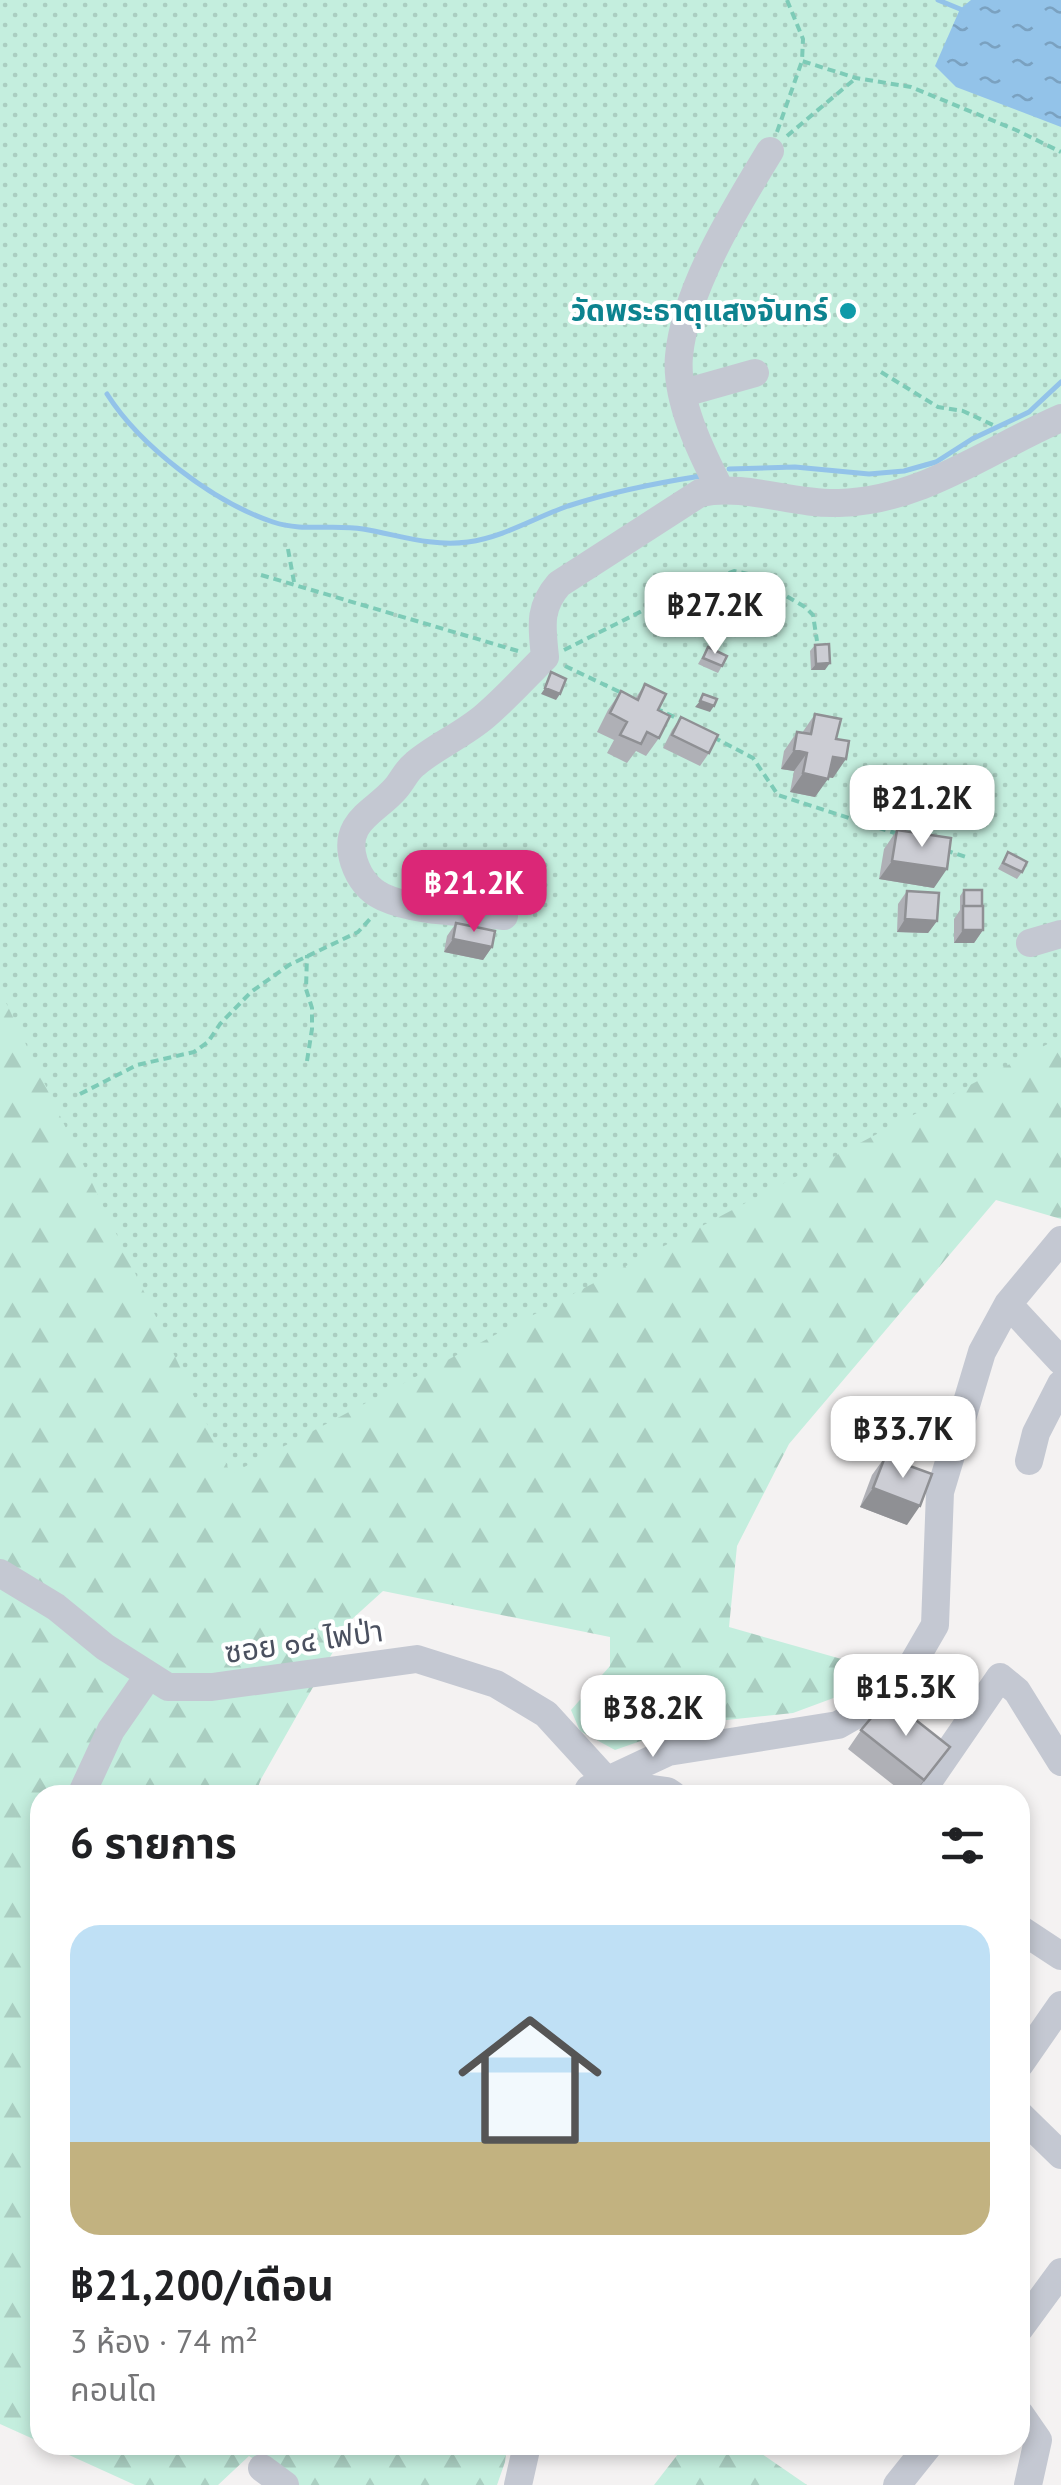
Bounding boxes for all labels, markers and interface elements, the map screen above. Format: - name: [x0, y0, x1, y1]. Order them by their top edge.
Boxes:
- place label: วัดพระธาตุแสงจันทร์: [571, 290, 828, 329]
- marker: วัดพระธาตุแสงจันทร์: [837, 300, 859, 322]
- pin: ฿27.2K: [634, 572, 796, 657]
- text: ฿27.2K: [667, 583, 763, 625]
- pin: ฿21.2K: [841, 765, 1003, 850]
- text: ฿21.2K: [872, 776, 972, 818]
- pin: ฿21.2K: [393, 850, 555, 935]
- text: ฿21.2K: [424, 861, 524, 903]
- pin: ฿33.7K: [822, 1396, 984, 1481]
- text: ฿33.7K: [853, 1407, 953, 1449]
- street label: ซอย ๑๔ ไฟป่า: [222, 1610, 386, 1671]
- pin: ฿15.3K: [825, 1654, 987, 1739]
- text: ฿15.3K: [856, 1665, 956, 1707]
- pin: ฿38.2K: [572, 1675, 734, 1760]
- text: ฿38.2K: [603, 1686, 703, 1728]
- text: 6 รายการ: [70, 1815, 237, 1870]
- icon: filters: [935, 1818, 990, 1873]
- icon: home: [440, 1990, 620, 2170]
- text: ฿21,200/เดือน: [70, 2257, 334, 2312]
- text: 3 ห้อง · 74 m²: [70, 2320, 258, 2362]
- text: คอนโด: [70, 2368, 157, 2410]

